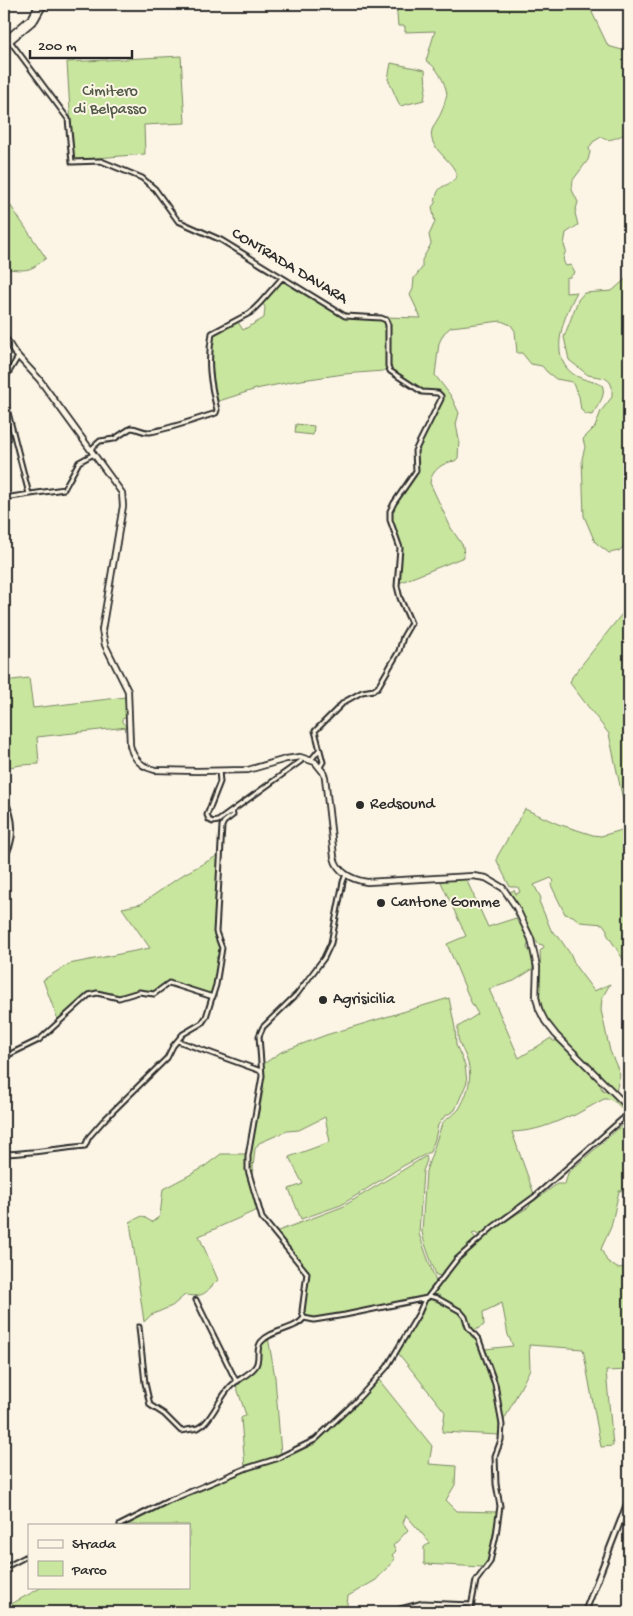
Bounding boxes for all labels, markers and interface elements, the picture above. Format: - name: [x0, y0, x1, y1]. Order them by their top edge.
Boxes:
- scale bar: [30, 28, 132, 60]
- text: 200 m: [38, 38, 77, 56]
- park label: Cimitero di Belpasso: [73, 83, 147, 120]
- street label: CONTRADA DAVARA: [227, 225, 352, 310]
- place label: Redsound: [370, 796, 436, 815]
- marker: Redsound: [354, 799, 366, 811]
- place label: Cantone Gomme: [391, 894, 501, 913]
- marker: Cantone Gomme: [375, 897, 387, 909]
- place label: Agrisicilia: [333, 991, 396, 1010]
- marker: Agrisicilia: [317, 994, 329, 1006]
- legend: [28, 1524, 190, 1588]
- text: Strada: [72, 1536, 117, 1554]
- text: Parco: [71, 1562, 107, 1580]

